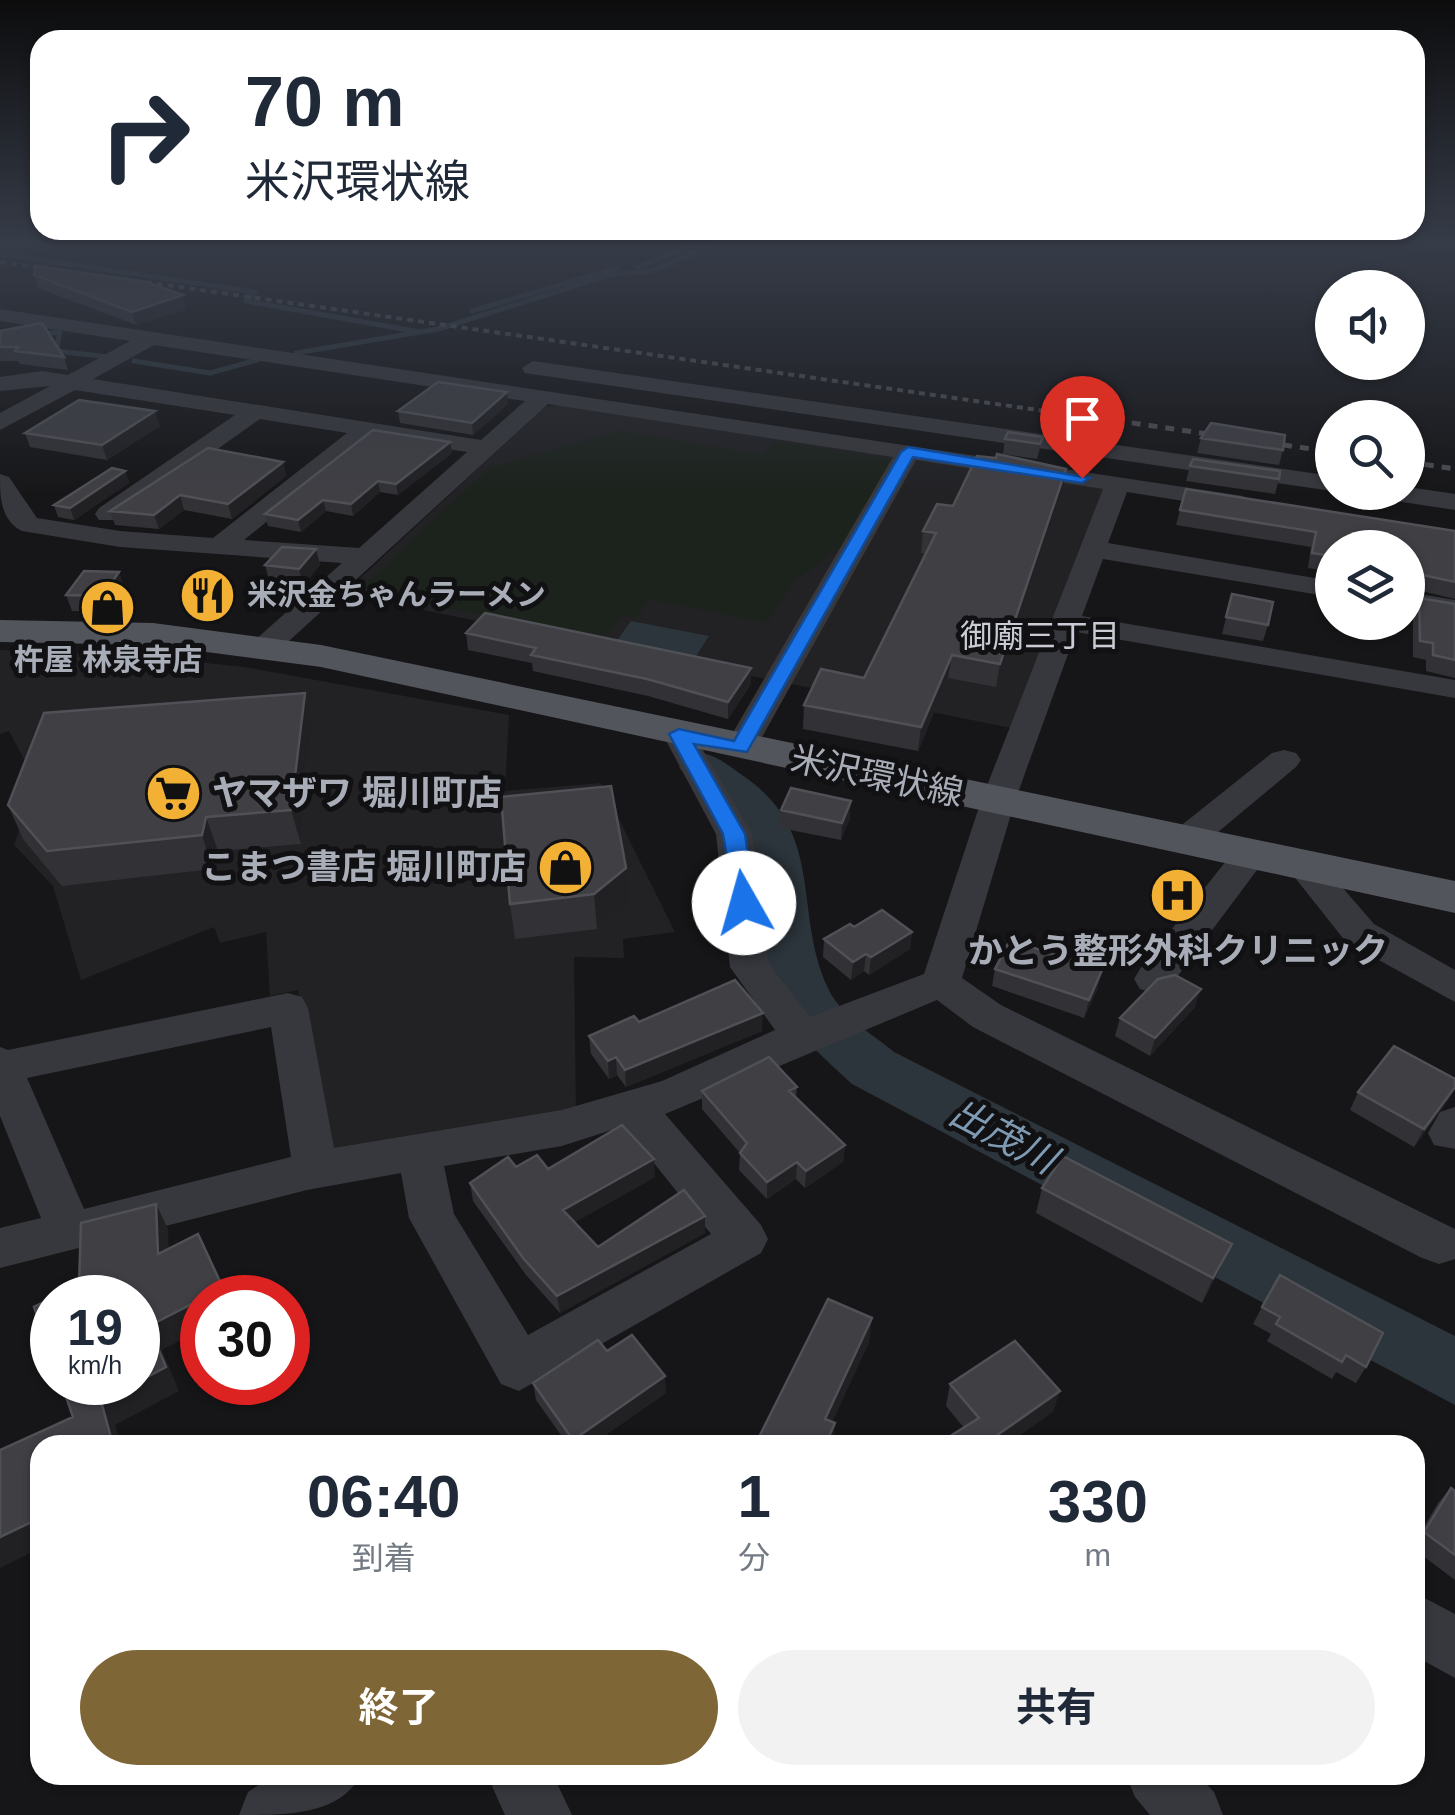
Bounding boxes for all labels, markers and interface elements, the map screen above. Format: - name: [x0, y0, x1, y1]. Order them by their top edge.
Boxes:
- text: 70 m: [245, 63, 405, 141]
- icon: right: [80, 70, 210, 200]
- text: 米沢環状線: [245, 156, 470, 207]
- map controls: [1315, 270, 1425, 640]
- button: sound: [1315, 270, 1425, 380]
- pin: [1040, 376, 1125, 479]
- icon: arrive: [1055, 391, 1110, 446]
- button: search: [1315, 400, 1425, 510]
- button: layers: [1315, 530, 1425, 640]
- restaurant icon: 米沢金ちゃんラーメン: [178, 565, 238, 625]
- shop icon: 杵屋 林泉寺店: [78, 577, 138, 637]
- place label: 米沢金ちゃんラーメン: [247, 578, 546, 611]
- district label: 御廟三丁目: [960, 618, 1120, 654]
- place label: 杵屋 林泉寺店: [14, 643, 202, 676]
- street label: 米沢環状線: [787, 738, 967, 813]
- supermarket icon: ヤマザワ 堀川町店: [143, 763, 203, 823]
- place label: ヤマザワ 堀川町店: [212, 773, 502, 812]
- shop icon: こまつ書店 堀川町店: [535, 837, 595, 897]
- place label: こまつ書店 堀川町店: [201, 847, 526, 886]
- position arrow: [692, 851, 796, 955]
- hospital icon: かとう整形外科クリニック: [1148, 865, 1208, 925]
- place label: かとう整形外科クリニック: [968, 931, 1388, 970]
- water label: 出茂川: [943, 1091, 1067, 1183]
- speed limit sign: 30: [180, 1275, 310, 1405]
- text: 19: [67, 1300, 123, 1356]
- text: km/h: [68, 1351, 122, 1379]
- text: 06:40: [307, 1463, 460, 1530]
- text: 1: [737, 1463, 771, 1530]
- text: 330: [1048, 1468, 1148, 1535]
- text: m: [1085, 1537, 1111, 1573]
- text: 到着: [352, 1540, 416, 1576]
- text: 分: [738, 1540, 770, 1576]
- button: 終了: [80, 1650, 718, 1765]
- button: 共有: [738, 1650, 1375, 1765]

